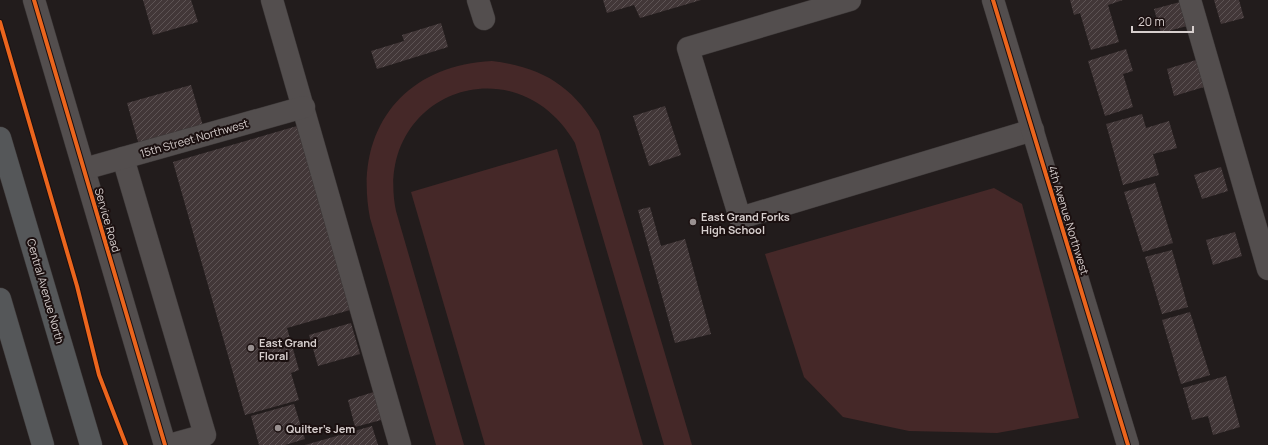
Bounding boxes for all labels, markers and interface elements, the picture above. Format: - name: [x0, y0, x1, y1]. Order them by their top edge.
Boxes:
- scale bar: [1132, 8, 1193, 34]
- text: 20 m: [1138, 13, 1165, 30]
- street label: 15th Street Northwest: [138, 115, 250, 161]
- street label: 4th Avenue Northwest: [1045, 164, 1093, 276]
- street label: Service Road: [92, 186, 124, 254]
- place label: East Grand Forks High School: [701, 209, 790, 237]
- marker: East Grand Forks High School: [688, 217, 698, 227]
- street label: Central Avenue North: [24, 237, 68, 345]
- place label: East Grand Floral: [259, 335, 317, 363]
- marker: East Grand Floral: [246, 343, 256, 353]
- place label: Quilter's Jem: [286, 421, 355, 436]
- marker: Quilter's Jem: [273, 423, 283, 433]

